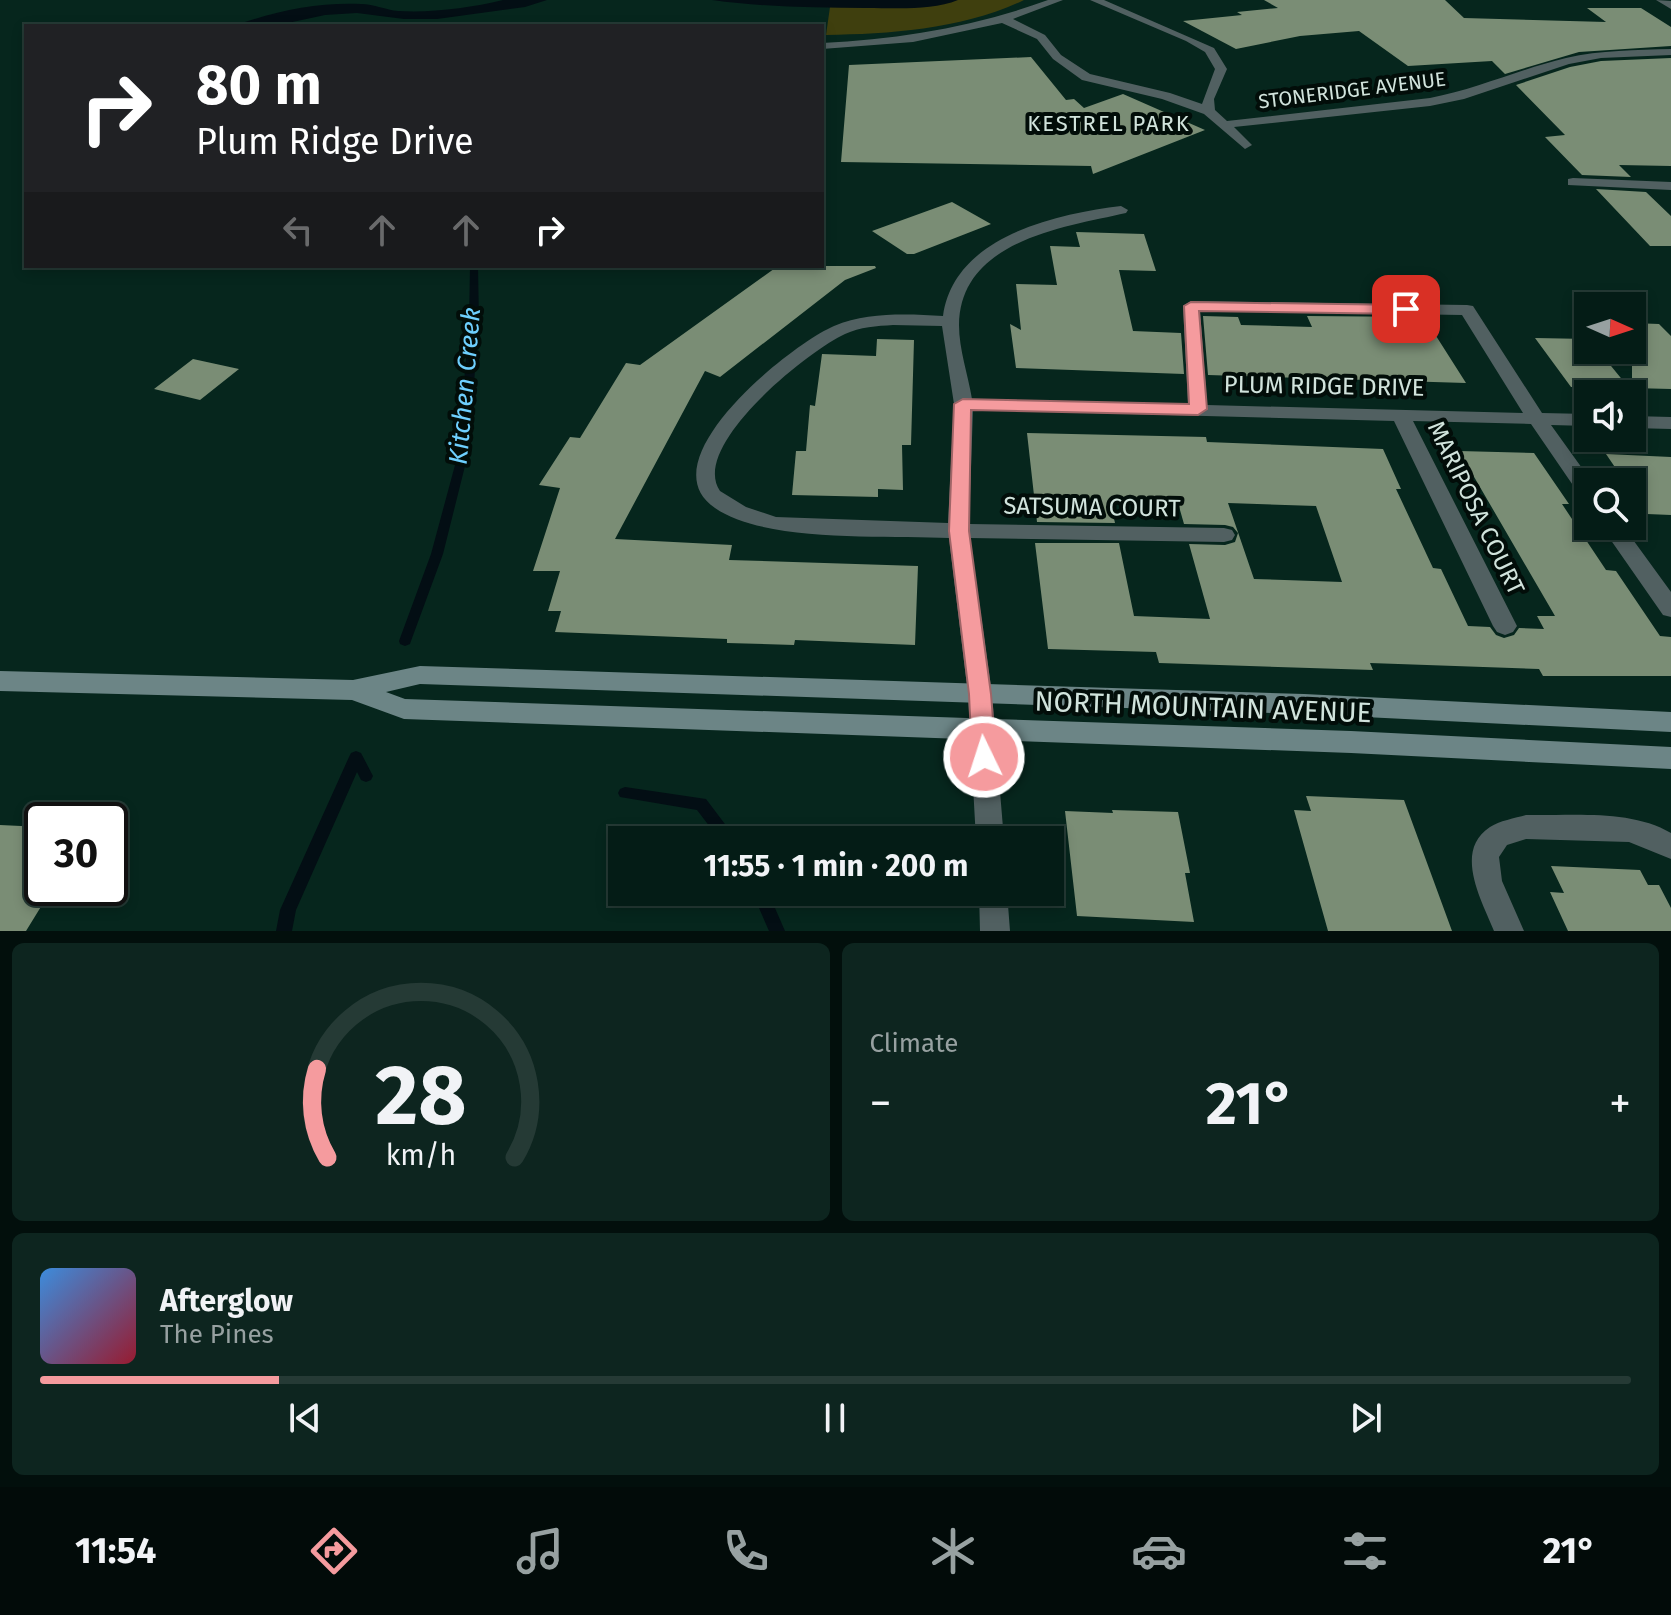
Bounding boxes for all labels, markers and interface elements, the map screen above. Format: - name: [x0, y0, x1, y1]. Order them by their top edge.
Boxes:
- text: 80 m: [196, 52, 322, 119]
- icon: right: [64, 56, 168, 160]
- street label: STONERIDGE AVENUE: [1257, 67, 1447, 113]
- district label: KESTREL PARK: [1027, 110, 1191, 137]
- text: Plum Ridge Drive: [196, 120, 474, 164]
- icon: left: [276, 208, 320, 252]
- icon: ahead: [360, 208, 404, 252]
- icon: ahead: [444, 208, 488, 252]
- icon: right: [528, 208, 572, 252]
- pin: [1372, 275, 1440, 343]
- icon: arrive: [1384, 287, 1428, 331]
- north arrow: [1574, 292, 1646, 364]
- map controls: [1574, 292, 1646, 540]
- water label: Kitchen Creek: [443, 306, 487, 466]
- street label: PLUM RIDGE DRIVE: [1223, 370, 1425, 402]
- button: sound: [1574, 380, 1646, 452]
- street label: MARIPOSA COURT: [1422, 417, 1530, 600]
- button: search: [1574, 468, 1646, 540]
- street label: SATSUMA COURT: [1003, 491, 1181, 523]
- street label: NORTH MOUNTAIN AVENUE: [1034, 685, 1372, 729]
- position arrow: [942, 715, 1026, 799]
- speed limit sign: 30: [24, 802, 128, 906]
- text: 11:55 · 1 min · 200 m: [704, 848, 968, 884]
- text: Climate: [870, 1028, 958, 1059]
- text: 28: [375, 1046, 466, 1146]
- text: 21°: [1206, 1068, 1295, 1140]
- text: −: [870, 1077, 892, 1130]
- text: +: [1609, 1077, 1631, 1130]
- text: km/h: [385, 1138, 456, 1173]
- text: Afterglow: [160, 1283, 293, 1319]
- text: The Pines: [160, 1319, 274, 1350]
- icon: previous: [283, 1396, 327, 1440]
- icon: pause: [813, 1396, 857, 1440]
- icon: next: [1344, 1396, 1388, 1440]
- icon: directions: [306, 1523, 362, 1579]
- icon: music: [512, 1523, 568, 1579]
- icon: phone: [718, 1523, 774, 1579]
- icon: climate: [925, 1523, 981, 1579]
- icon: car: [1131, 1523, 1187, 1579]
- icon: filters: [1337, 1523, 1393, 1579]
- text: 11:54: [75, 1529, 156, 1573]
- text: 21°: [1543, 1529, 1596, 1573]

